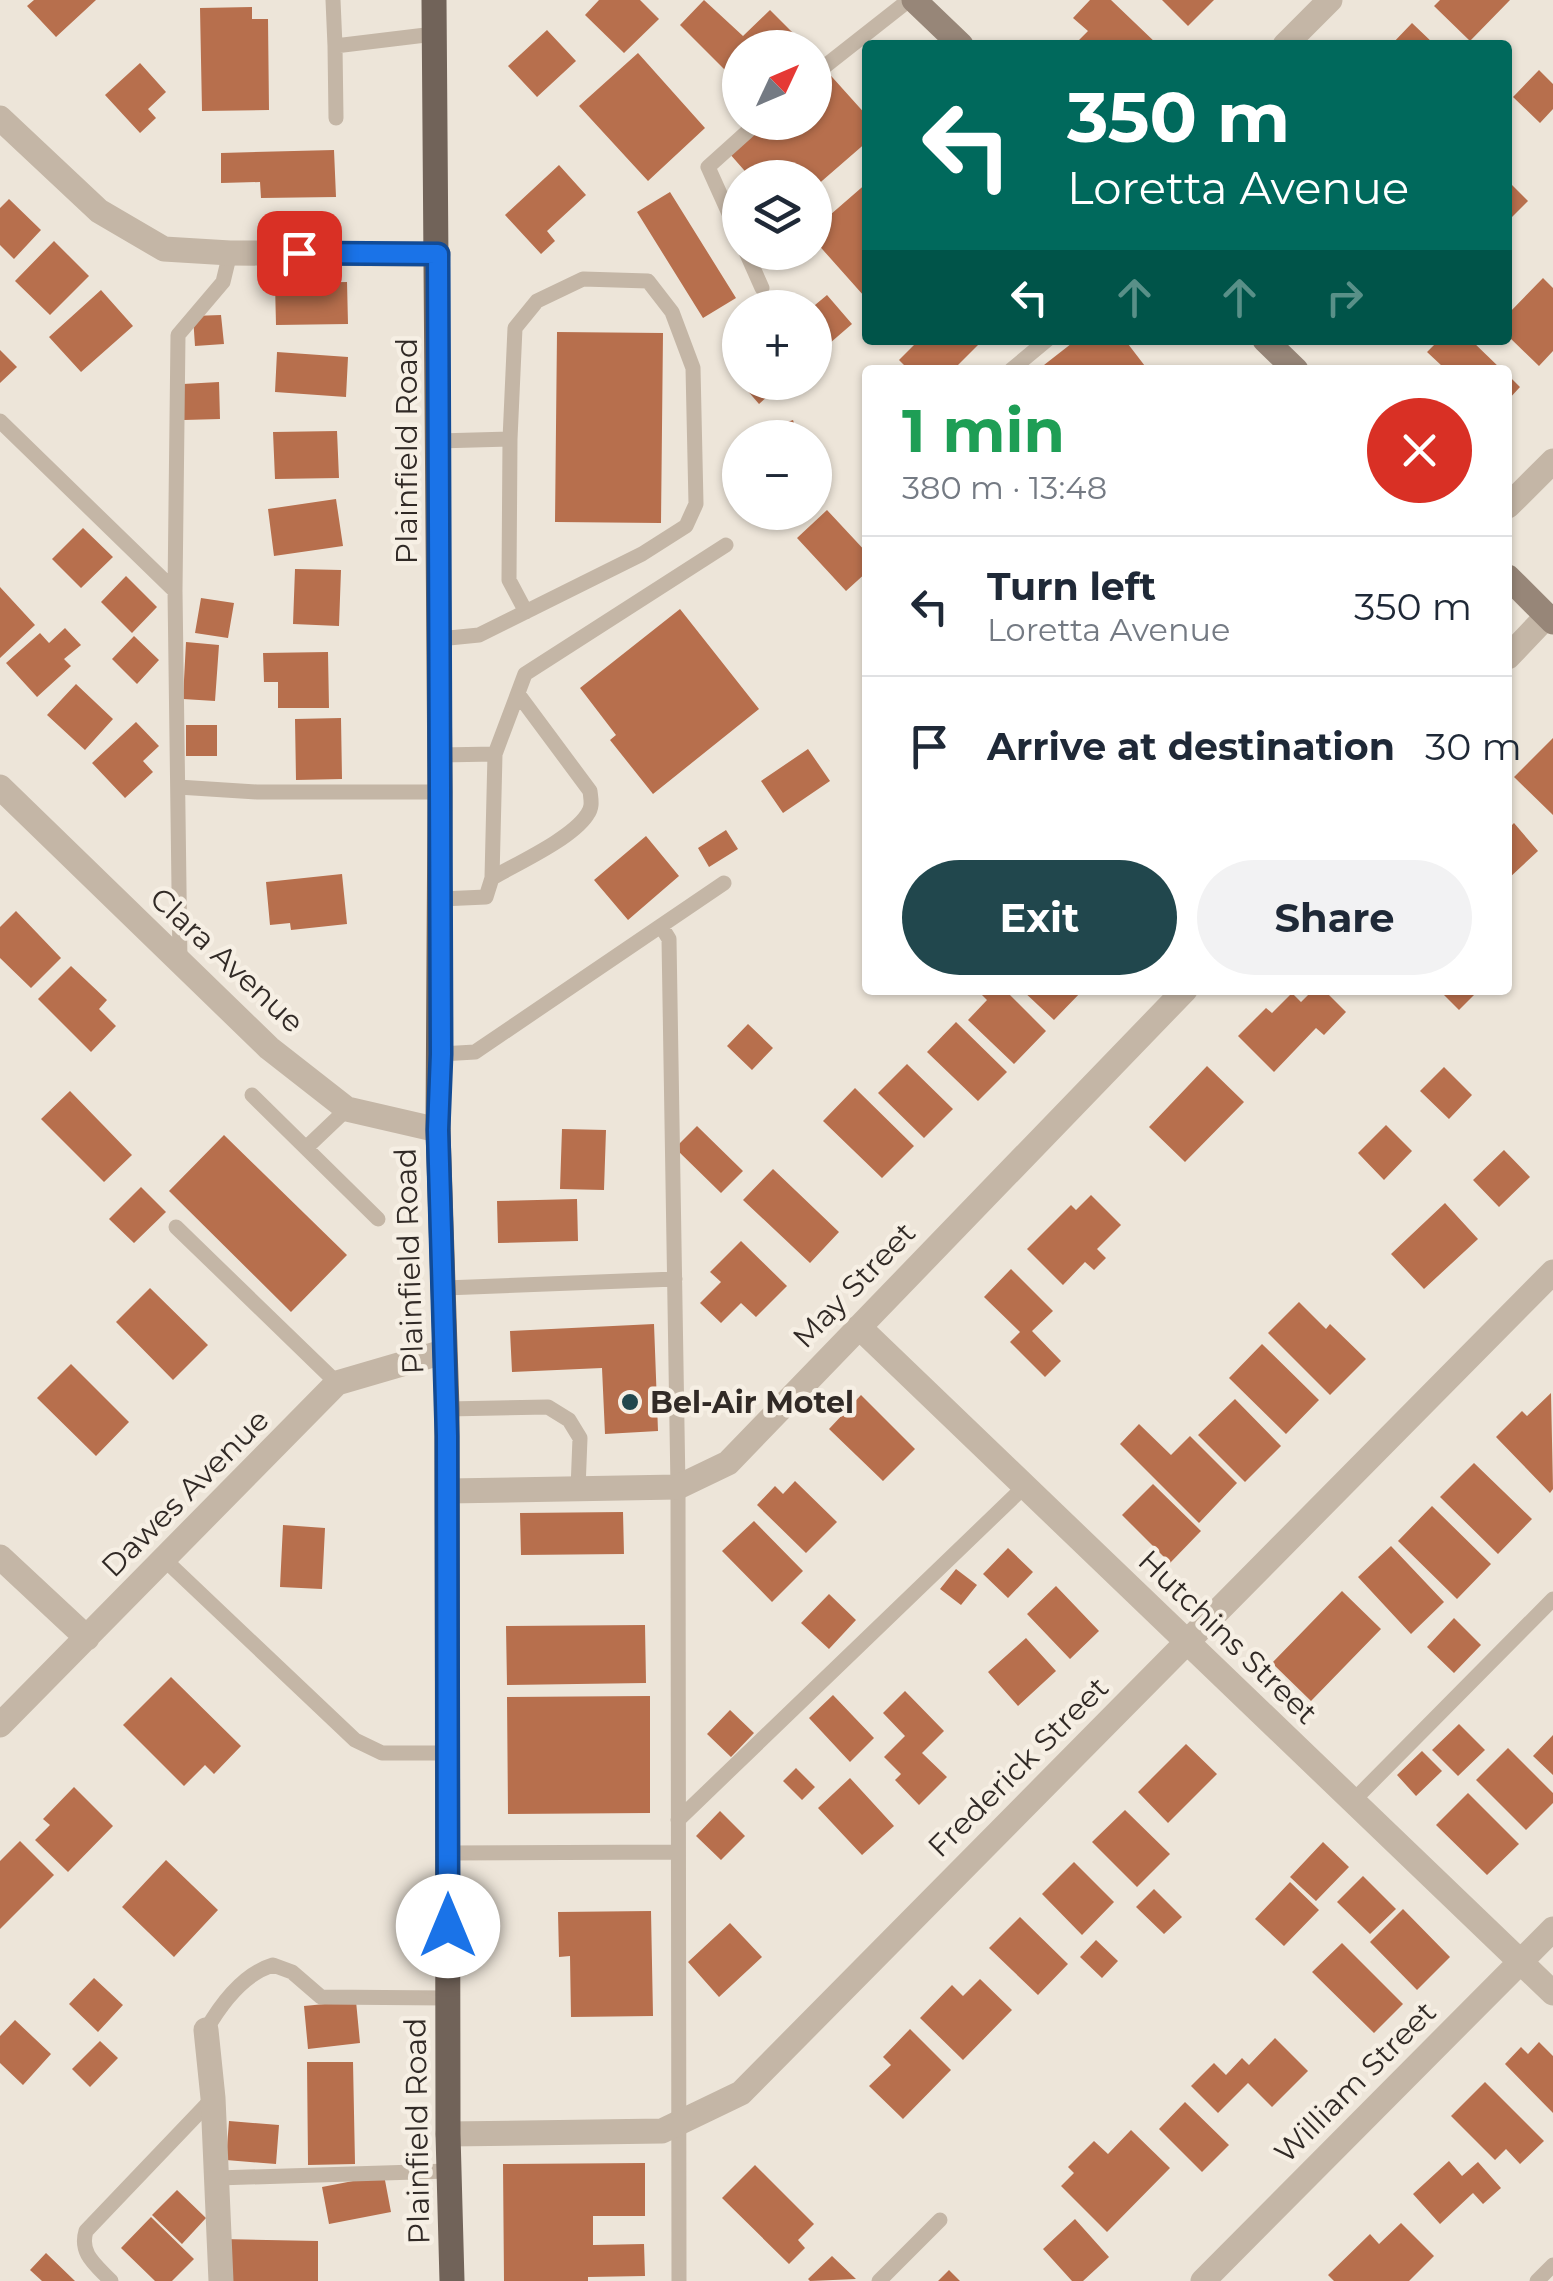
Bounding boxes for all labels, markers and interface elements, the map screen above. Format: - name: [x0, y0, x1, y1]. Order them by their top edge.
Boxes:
- north arrow: [722, 30, 832, 140]
- map controls: [722, 30, 832, 530]
- text: 350 m: [1067, 74, 1290, 160]
- icon: left: [902, 80, 1032, 210]
- button: layers: [722, 160, 832, 270]
- text: Loretta Avenue: [1067, 160, 1409, 215]
- pin: [257, 211, 342, 296]
- icon: arrive: [272, 226, 327, 281]
- icon: left: [1002, 270, 1057, 325]
- icon: ahead: [1107, 270, 1162, 325]
- icon: ahead: [1212, 270, 1267, 325]
- icon: right: [1317, 270, 1372, 325]
- button: +: [722, 290, 832, 400]
- street label: Plainfield Road: [388, 338, 425, 564]
- text: 1 min: [902, 394, 1065, 467]
- button: close: [1367, 398, 1472, 503]
- button: −: [722, 420, 832, 530]
- text: 380 m · 13:48: [902, 468, 1107, 507]
- text: Turn left: [987, 563, 1156, 610]
- icon: left: [902, 579, 957, 634]
- text: 350 m: [1354, 583, 1472, 630]
- text: Loretta Avenue: [987, 610, 1230, 649]
- icon: arrive: [902, 719, 957, 774]
- text: Arrive at destination: [987, 723, 1395, 770]
- text: 30 m: [1425, 723, 1522, 770]
- button: Exit: [902, 860, 1177, 975]
- button: Share: [1197, 860, 1472, 975]
- street label: Clara Avenue: [142, 879, 312, 1041]
- street label: Plainfield Road: [387, 1147, 431, 1375]
- street label: May Street: [785, 1214, 923, 1356]
- place label: Bel-Air Motel: [650, 1384, 854, 1421]
- marker: Bel-Air Motel: [619, 1391, 641, 1413]
- street label: Dawes Avenue: [93, 1401, 277, 1585]
- street label: Hutchins Street: [1131, 1542, 1325, 1732]
- street label: Frederick Street: [920, 1669, 1116, 1865]
- position arrow: [396, 1874, 500, 1978]
- street label: William Street: [1267, 1994, 1443, 2170]
- street label: Plainfield Road: [397, 2017, 437, 2245]

